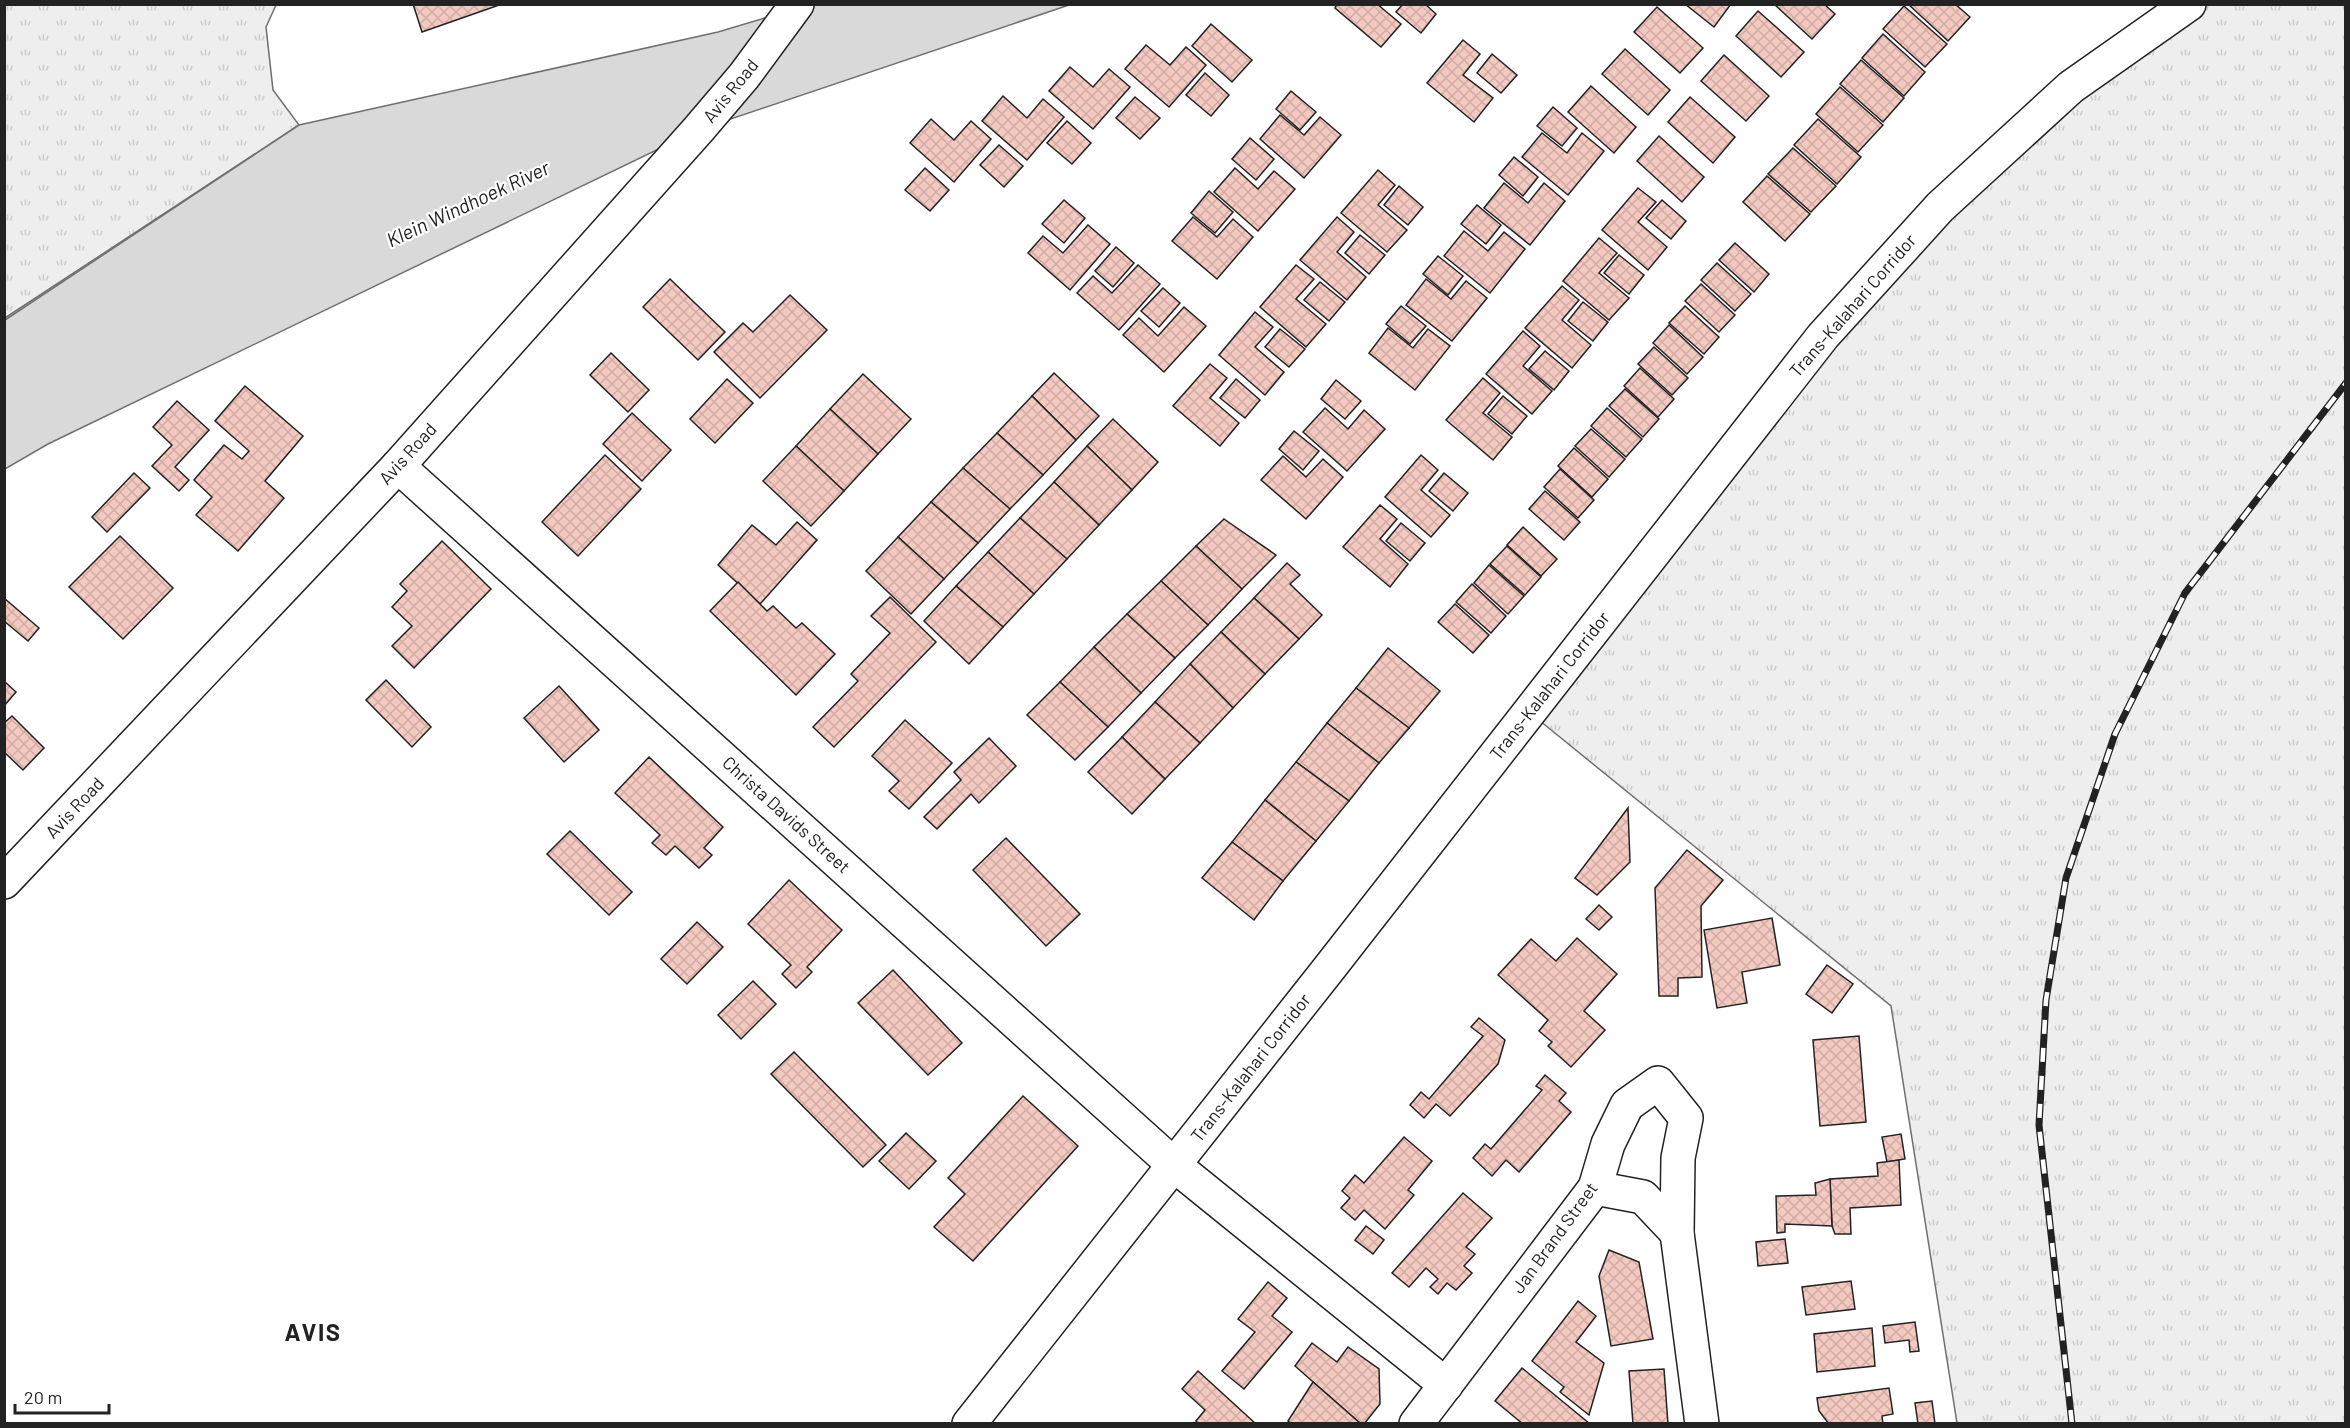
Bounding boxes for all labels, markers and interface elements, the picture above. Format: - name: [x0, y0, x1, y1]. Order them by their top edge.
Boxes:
- street label: Avis Road: [698, 54, 763, 127]
- water label: Klein Windhoek River: [382, 154, 554, 251]
- street label: Trans-Kalahari Corridor: [1784, 229, 1921, 381]
- street label: Avis Road: [374, 418, 441, 489]
- street label: Trans-Kalahari Corridor: [1484, 606, 1614, 764]
- street label: Christa Davids Street: [718, 751, 855, 877]
- street label: Avis Road: [40, 772, 108, 842]
- street label: Trans-Kalahari Corridor: [1185, 988, 1315, 1146]
- street label: Jan Brand Street: [1506, 1178, 1602, 1297]
- district label: AVIS: [284, 1317, 342, 1346]
- scale bar: [15, 1377, 110, 1415]
- text: 20 m: [24, 1386, 62, 1408]

